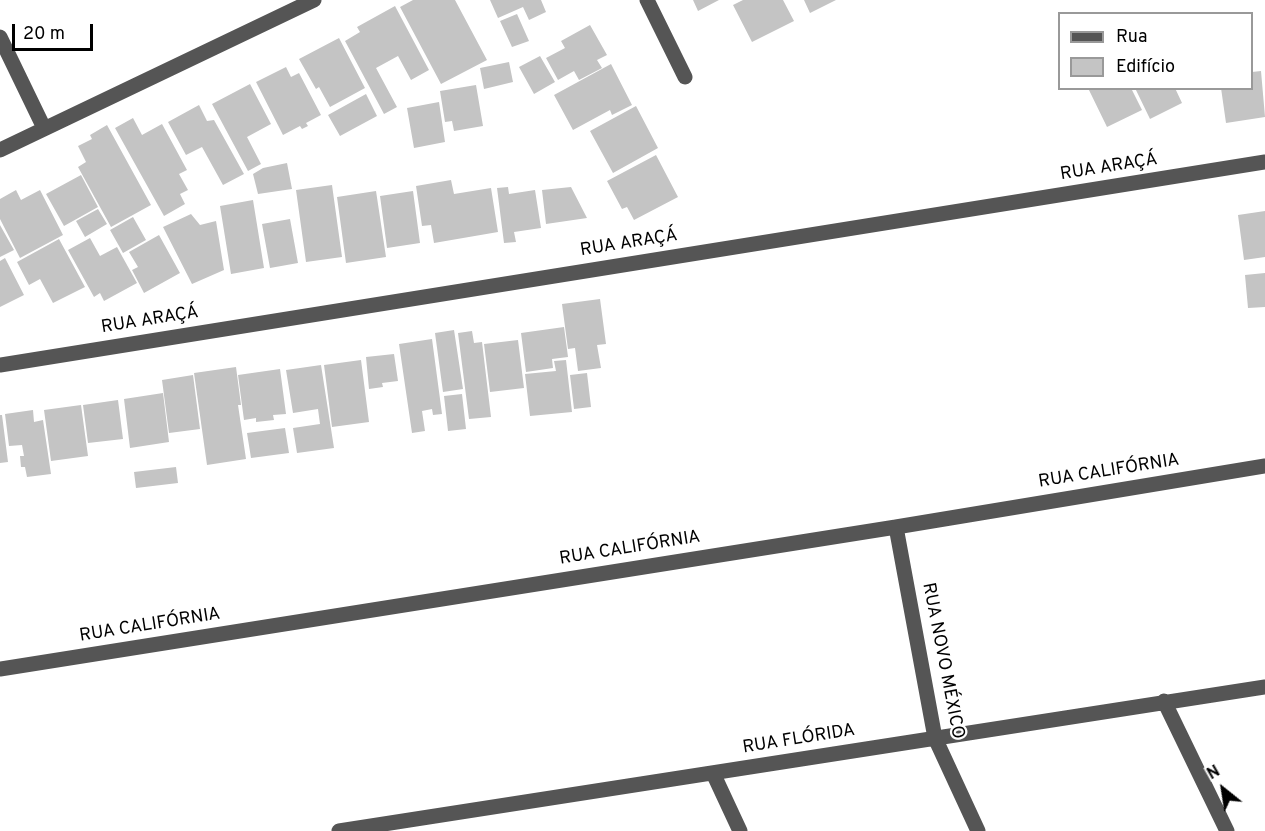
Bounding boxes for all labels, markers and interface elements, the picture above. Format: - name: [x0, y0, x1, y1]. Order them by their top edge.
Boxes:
- scale bar: [15, 12, 96, 50]
- legend: [1058, 12, 1253, 90]
- text: 20 m: [23, 23, 65, 46]
- text: Rua: [1116, 26, 1147, 49]
- text: Edifício: [1116, 56, 1175, 79]
- street label: RUA ARAÇÁ: [1059, 150, 1159, 186]
- street label: RUA ARAÇÁ: [579, 226, 679, 262]
- street label: RUA ARAÇÁ: [100, 303, 200, 339]
- street label: RUA CALIFÓRNIA: [1037, 450, 1181, 494]
- street label: RUA CALIFÓRNIA: [558, 527, 702, 571]
- street label: RUA NOVO MÉXICO: [916, 581, 968, 741]
- street label: RUA CALIFÓRNIA: [78, 604, 222, 648]
- street label: RUA FLÓRIDA: [741, 720, 857, 760]
- north arrow: [1193, 759, 1253, 819]
- text: N: [1204, 762, 1224, 785]

